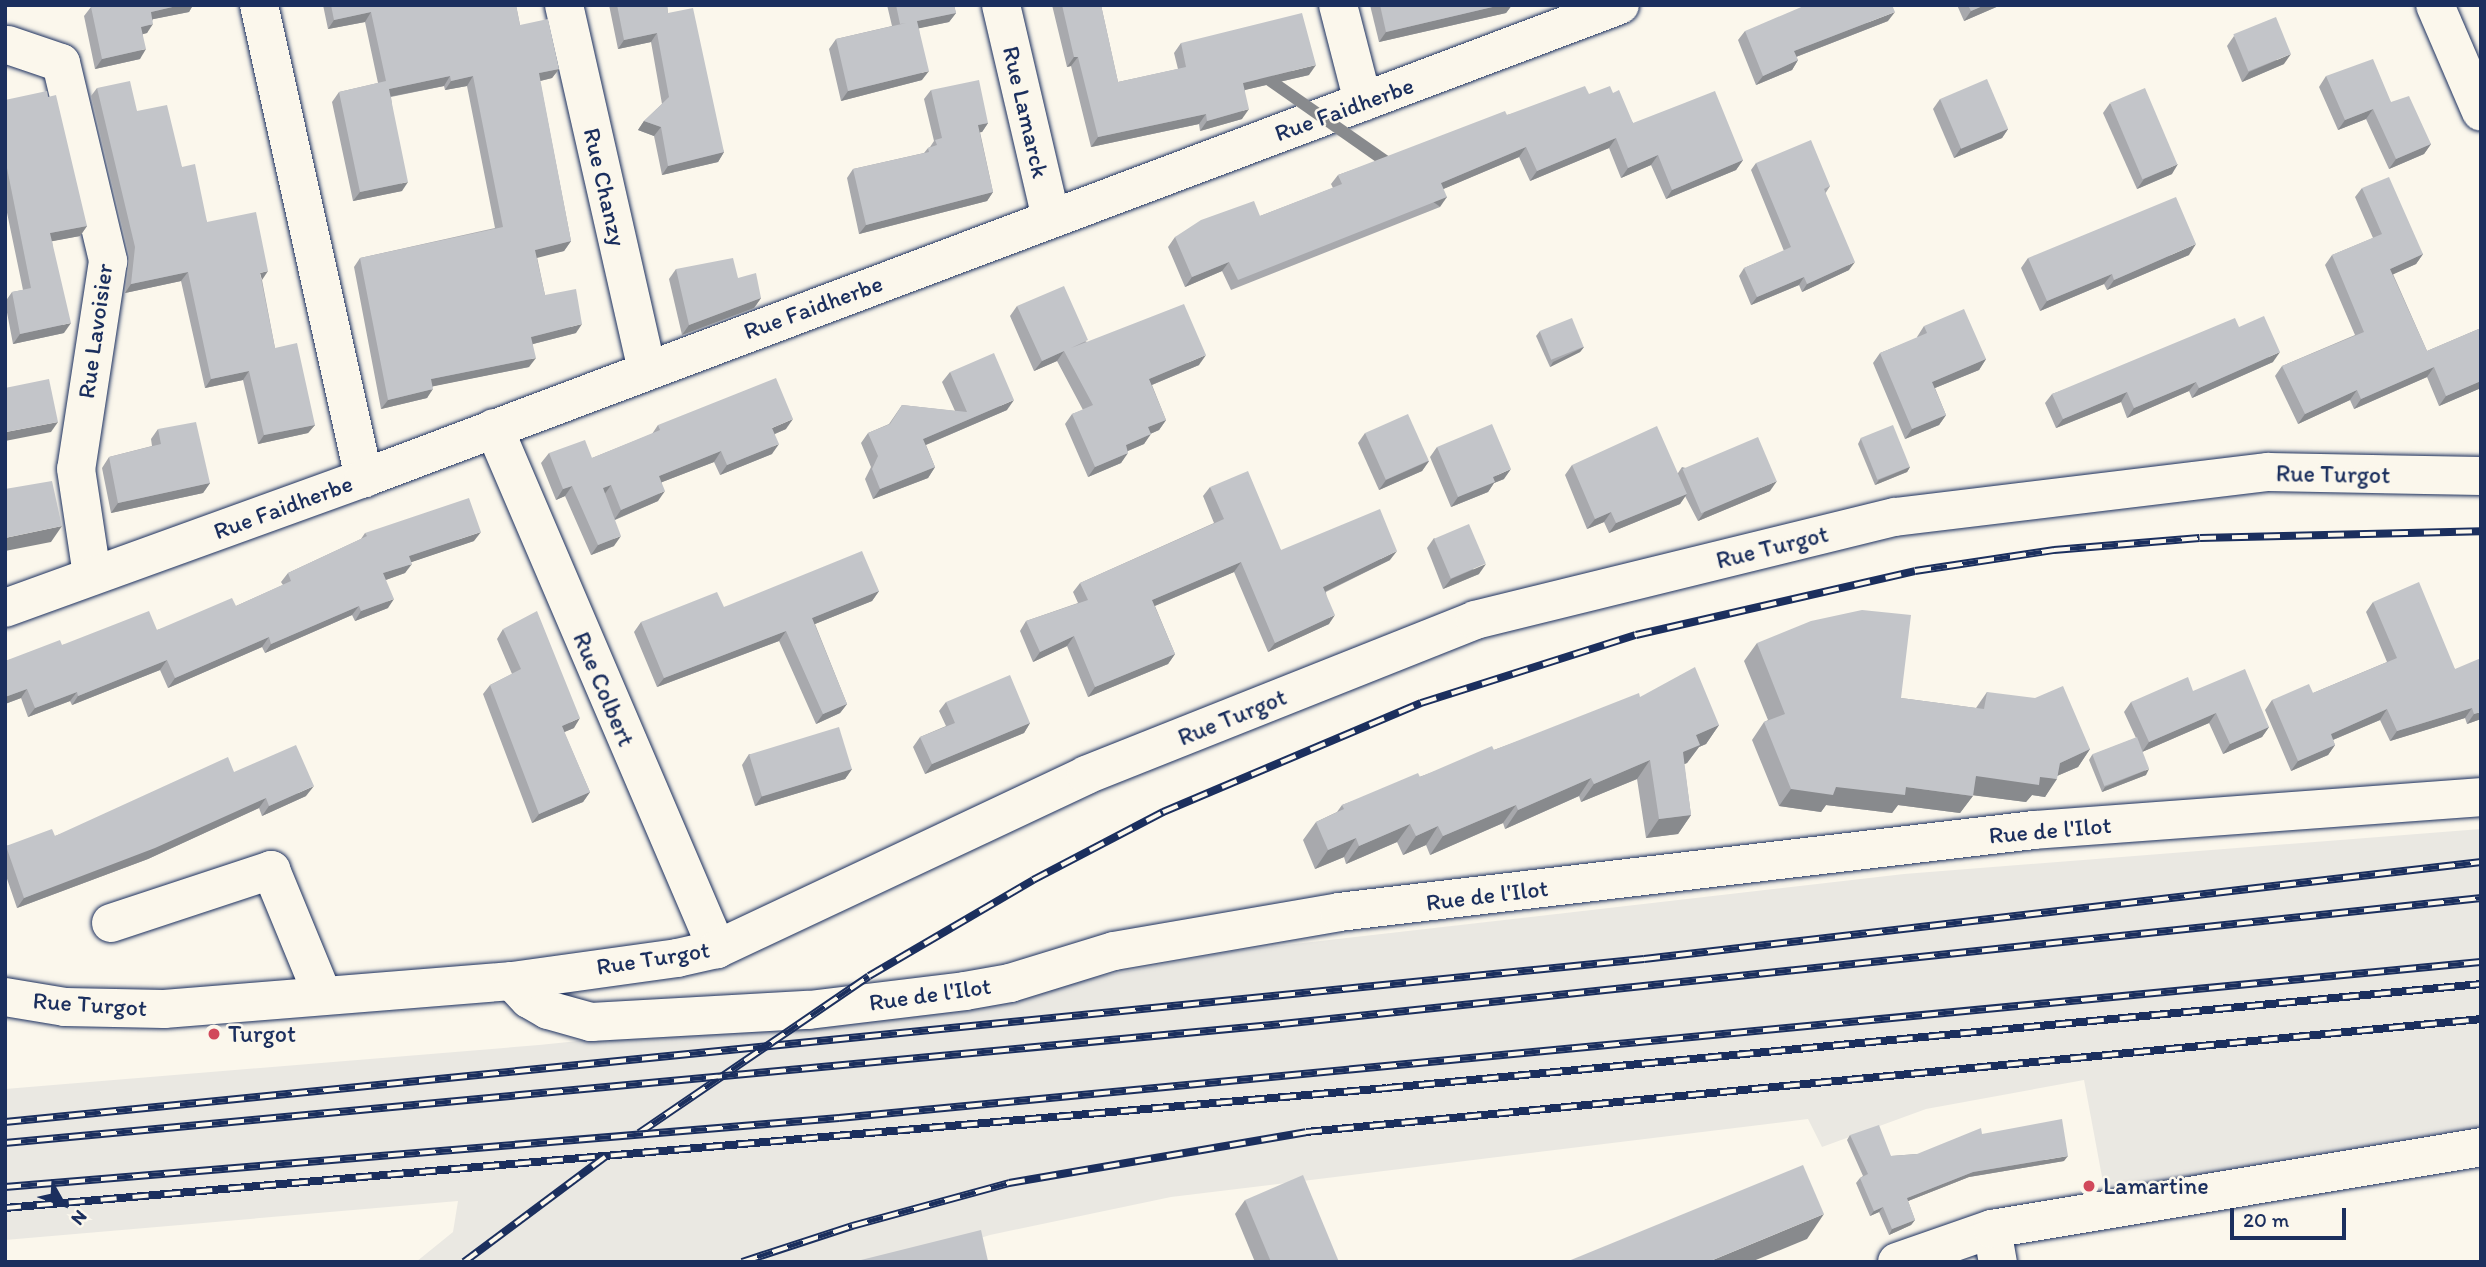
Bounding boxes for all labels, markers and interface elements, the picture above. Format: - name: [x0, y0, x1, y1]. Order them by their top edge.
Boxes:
- street label: Rue Lamarck: [997, 44, 1055, 180]
- street label: Rue Faidherbe: [1271, 71, 1417, 147]
- street label: Rue Chanzy: [577, 125, 633, 249]
- street label: Rue Lavoisier: [71, 262, 119, 400]
- street label: Rue Faidherbe: [740, 269, 886, 345]
- street label: Rue Turgot: [2277, 459, 2389, 489]
- street label: Rue Faidherbe: [210, 469, 356, 545]
- street label: Rue Turgot: [1714, 519, 1830, 575]
- street label: Rue Colbert: [567, 627, 641, 751]
- street label: Rue Turgot: [1174, 683, 1290, 751]
- street label: Rue de l'Ilot: [1988, 810, 2112, 850]
- street label: Rue de l'Ilot: [1424, 873, 1550, 917]
- street label: Rue Turgot: [595, 935, 711, 981]
- street label: Rue de l'Ilot: [867, 971, 993, 1017]
- street label: Rue Turgot: [33, 986, 147, 1022]
- place label: Turgot: [228, 1020, 296, 1048]
- marker: Turgot: [206, 1026, 222, 1042]
- north arrow: [28, 1169, 98, 1239]
- place label: Lamartine: [2103, 1172, 2209, 1200]
- marker: Lamartine: [2081, 1178, 2097, 1194]
- scale bar: [2234, 1194, 2350, 1238]
- text: N: [67, 1206, 92, 1230]
- text: 20 m: [2243, 1207, 2289, 1232]

